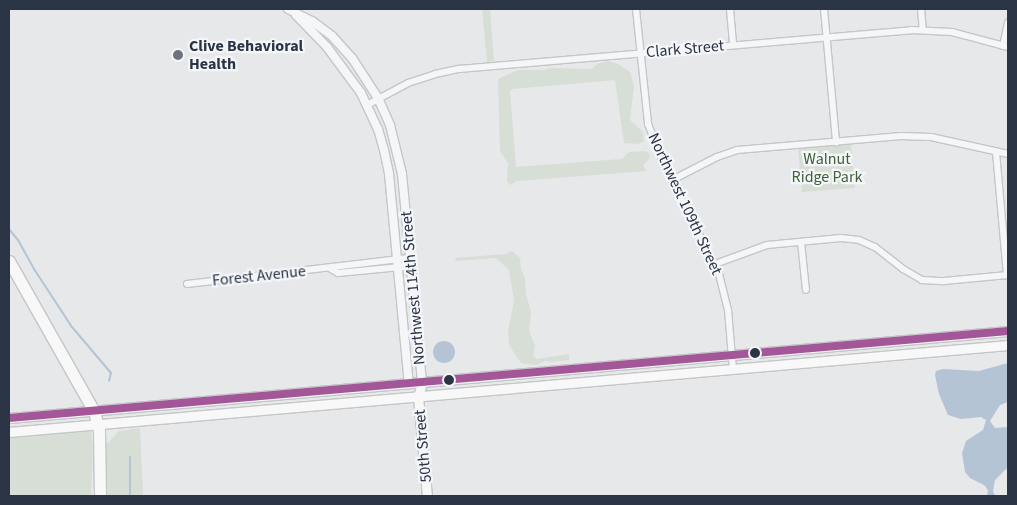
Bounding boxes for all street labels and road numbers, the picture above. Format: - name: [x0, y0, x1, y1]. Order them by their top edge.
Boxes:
- street label: Clark Street: [645, 36, 725, 62]
- street label: Northwest 109th Street: [644, 130, 726, 278]
- street label: Northwest 114th Street: [397, 210, 429, 366]
- street label: Forest Avenue: [211, 262, 307, 290]
- street label: 50th Street: [410, 409, 436, 483]

